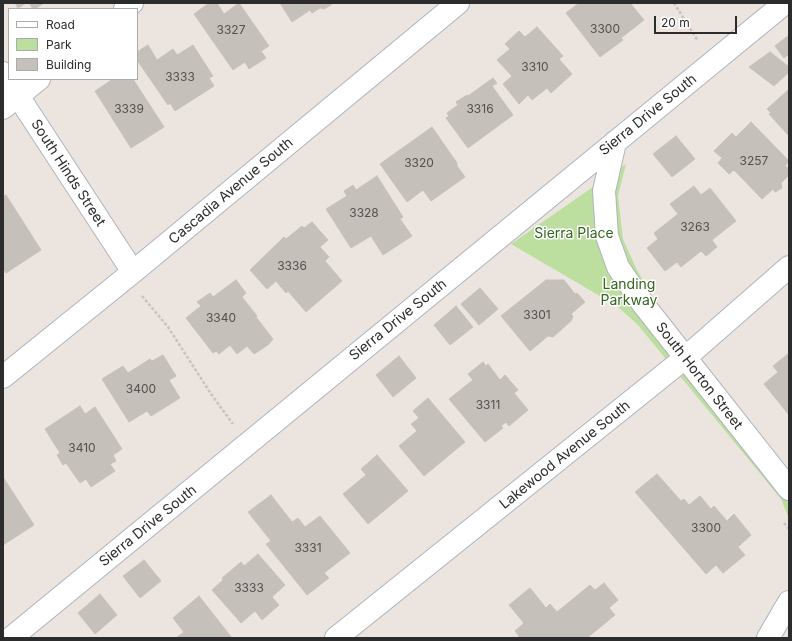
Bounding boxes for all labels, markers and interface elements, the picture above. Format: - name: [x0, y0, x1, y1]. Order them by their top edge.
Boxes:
- legend: [8, 8, 138, 80]
- scale bar: [656, 8, 739, 34]
- text: 20 m: [661, 15, 690, 30]
- text: Road: [46, 17, 75, 32]
- house number: 3300: [590, 22, 620, 36]
- house number: 3327: [217, 23, 245, 37]
- text: Park: [46, 37, 72, 52]
- text: Building: [46, 57, 91, 72]
- house number: 3310: [521, 60, 549, 74]
- house number: 3333: [165, 70, 195, 84]
- street label: Sierra Drive South: [596, 71, 700, 159]
- house number: 3339: [114, 102, 144, 116]
- house number: 3316: [466, 102, 494, 116]
- street label: South Hinds Street: [27, 116, 109, 230]
- street label: Cascadia Avenue South: [166, 134, 296, 248]
- house number: 3257: [740, 154, 768, 168]
- house number: 3320: [404, 156, 434, 170]
- house number: 3328: [349, 206, 379, 220]
- house number: 3263: [680, 220, 710, 234]
- park label: Sierra Place: [534, 226, 614, 242]
- house number: 3336: [277, 259, 307, 273]
- street label: Sierra Drive South: [346, 276, 450, 364]
- park label: Landing Parkway: [601, 277, 657, 310]
- house number: 3301: [523, 308, 551, 322]
- house number: 3340: [206, 311, 236, 325]
- street label: South Horton Street: [652, 319, 746, 433]
- house number: 3400: [126, 382, 156, 396]
- street label: Lakewood Avenue South: [496, 397, 634, 513]
- house number: 3311: [476, 398, 500, 412]
- house number: 3410: [68, 441, 96, 455]
- street label: Sierra Drive South: [96, 482, 200, 570]
- house number: 3300: [691, 521, 721, 535]
- house number: 3331: [294, 541, 322, 555]
- house number: 3333: [234, 581, 264, 595]

